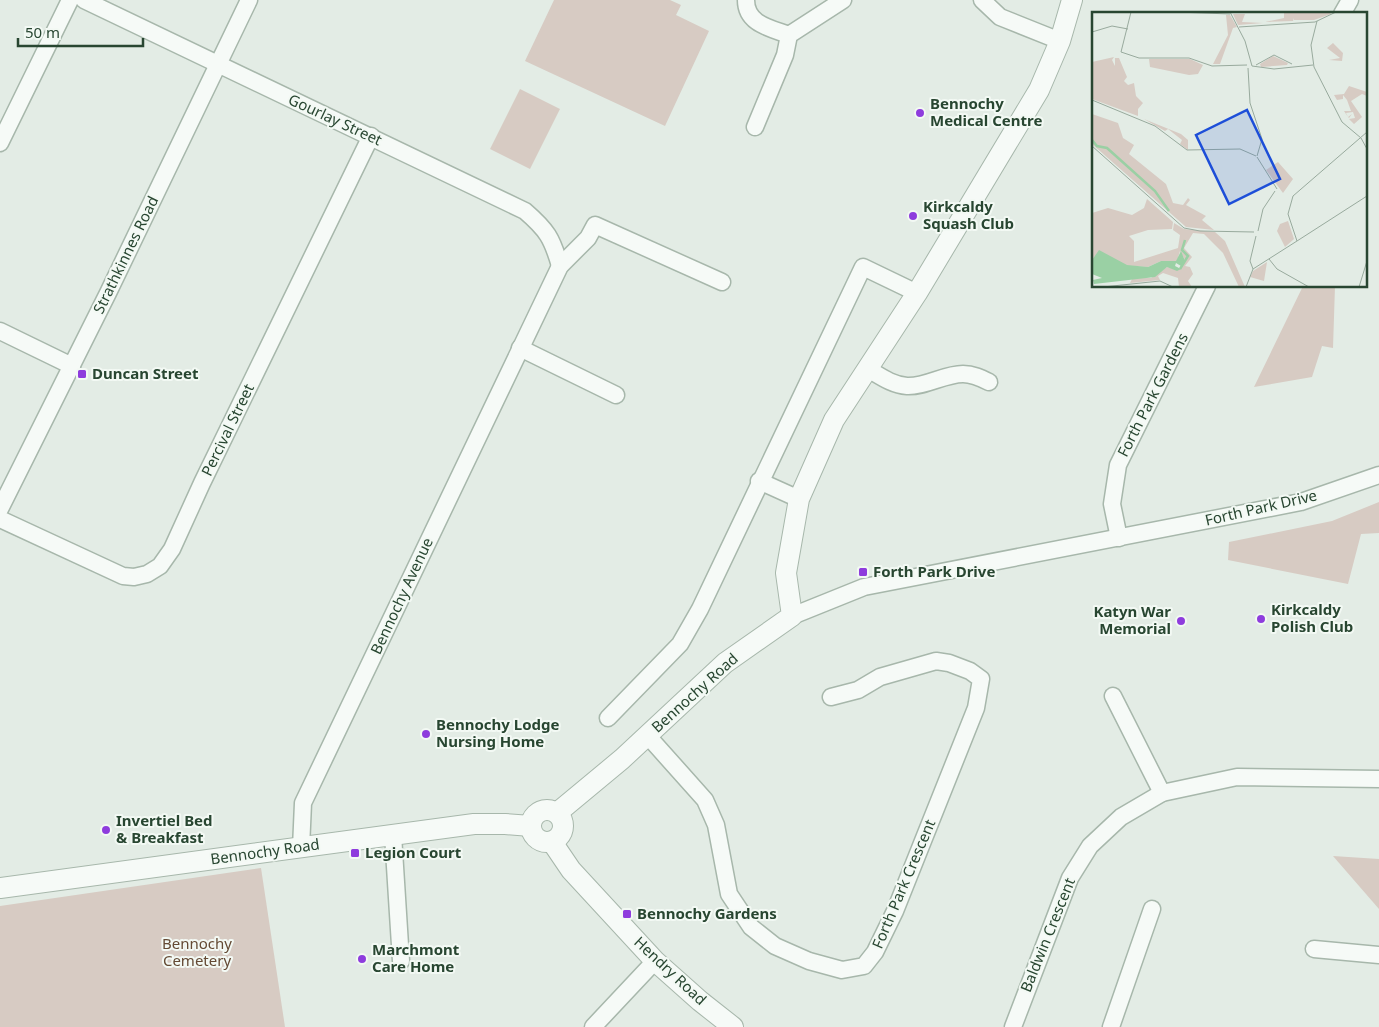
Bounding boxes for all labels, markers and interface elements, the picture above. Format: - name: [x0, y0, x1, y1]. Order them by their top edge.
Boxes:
- inset map: [1092, 12, 1366, 288]
- scale bar: [18, 15, 142, 47]
- text: 50 m: [25, 22, 60, 42]
- street label: Gourlay Street: [285, 89, 386, 150]
- place label: Bennochy Medical Centre: [930, 93, 1042, 130]
- marker: Bennochy Medical Centre: [914, 107, 926, 119]
- street label: Strathkinnes Road: [88, 192, 162, 317]
- place label: Kirkcaldy Squash Club: [923, 196, 1014, 233]
- marker: Kirkcaldy Squash Club: [907, 210, 919, 222]
- street label: Forth Park Gardens: [1112, 329, 1192, 460]
- place label: Duncan Street: [92, 363, 199, 383]
- marker: Duncan Street: [76, 368, 88, 380]
- street label: Percival Street: [196, 380, 258, 479]
- street label: Forth Park Drive: [1203, 484, 1319, 530]
- street label: Bennochy Avenue: [365, 534, 437, 657]
- place label: Forth Park Drive: [873, 561, 995, 581]
- marker: Forth Park Drive: [857, 566, 869, 578]
- place label: Kirkcaldy Polish Club: [1271, 599, 1353, 636]
- place label: Katyn War Memorial: [1093, 601, 1171, 638]
- marker: Kirkcaldy Polish Club: [1255, 613, 1267, 625]
- marker: Katyn War Memorial: [1175, 615, 1187, 627]
- street label: Bennochy Road: [647, 648, 742, 736]
- place label: Bennochy Lodge Nursing Home: [436, 714, 559, 751]
- marker: Bennochy Lodge Nursing Home: [420, 728, 432, 740]
- place label: Invertiel Bed & Breakfast: [116, 810, 213, 847]
- street label: Forth Park Crescent: [867, 815, 940, 951]
- marker: Invertiel Bed & Breakfast: [100, 824, 112, 836]
- street label: Bennochy Road: [209, 833, 321, 869]
- place label: Legion Court: [365, 842, 462, 862]
- marker: Legion Court: [349, 847, 361, 859]
- street label: Baldwin Crescent: [1015, 874, 1079, 995]
- place label: Bennochy Gardens: [637, 903, 777, 923]
- marker: Bennochy Gardens: [621, 908, 633, 920]
- street label: Hendry Road: [630, 932, 711, 1009]
- park label: Bennochy Cemetery: [162, 933, 232, 970]
- place label: Marchmont Care Home: [372, 939, 460, 976]
- marker: Marchmont Care Home: [356, 953, 368, 965]

